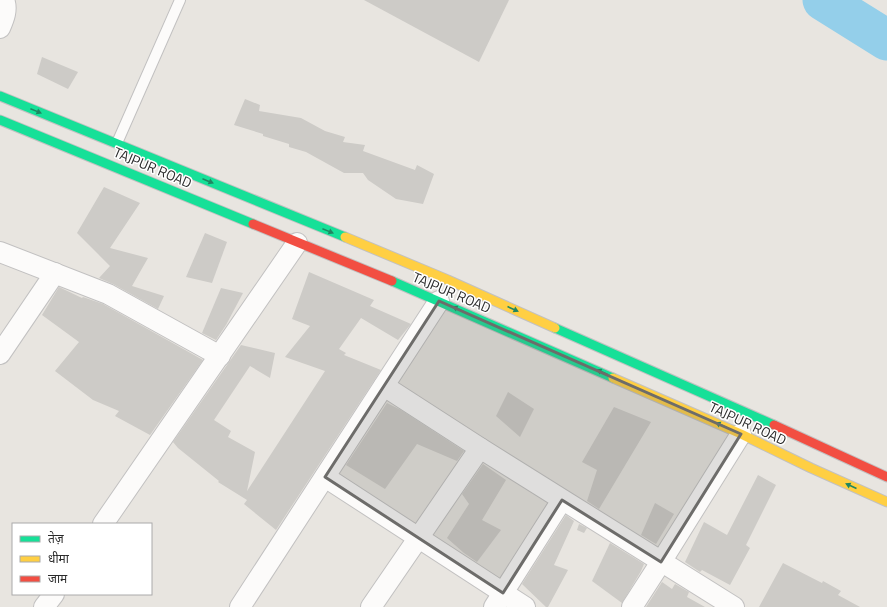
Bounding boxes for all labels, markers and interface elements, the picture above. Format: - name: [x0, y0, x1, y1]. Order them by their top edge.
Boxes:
- one-way arrow: [31, 108, 43, 114]
- street label: TAJPUR ROAD: [111, 141, 195, 193]
- one-way arrow: [203, 179, 215, 185]
- one-way arrow: [323, 229, 335, 235]
- street label: TAJPUR ROAD: [410, 266, 494, 318]
- one-way arrow: [452, 306, 463, 312]
- one-way arrow: [507, 306, 518, 312]
- one-way arrow: [596, 369, 608, 375]
- street label: TAJPUR ROAD: [706, 396, 790, 450]
- one-way arrow: [715, 422, 726, 428]
- one-way arrow: [846, 483, 857, 489]
- legend: [12, 523, 152, 595]
- text: तेज़: [48, 529, 65, 548]
- text: धीमा: [48, 549, 70, 568]
- text: जाम: [48, 569, 68, 588]

